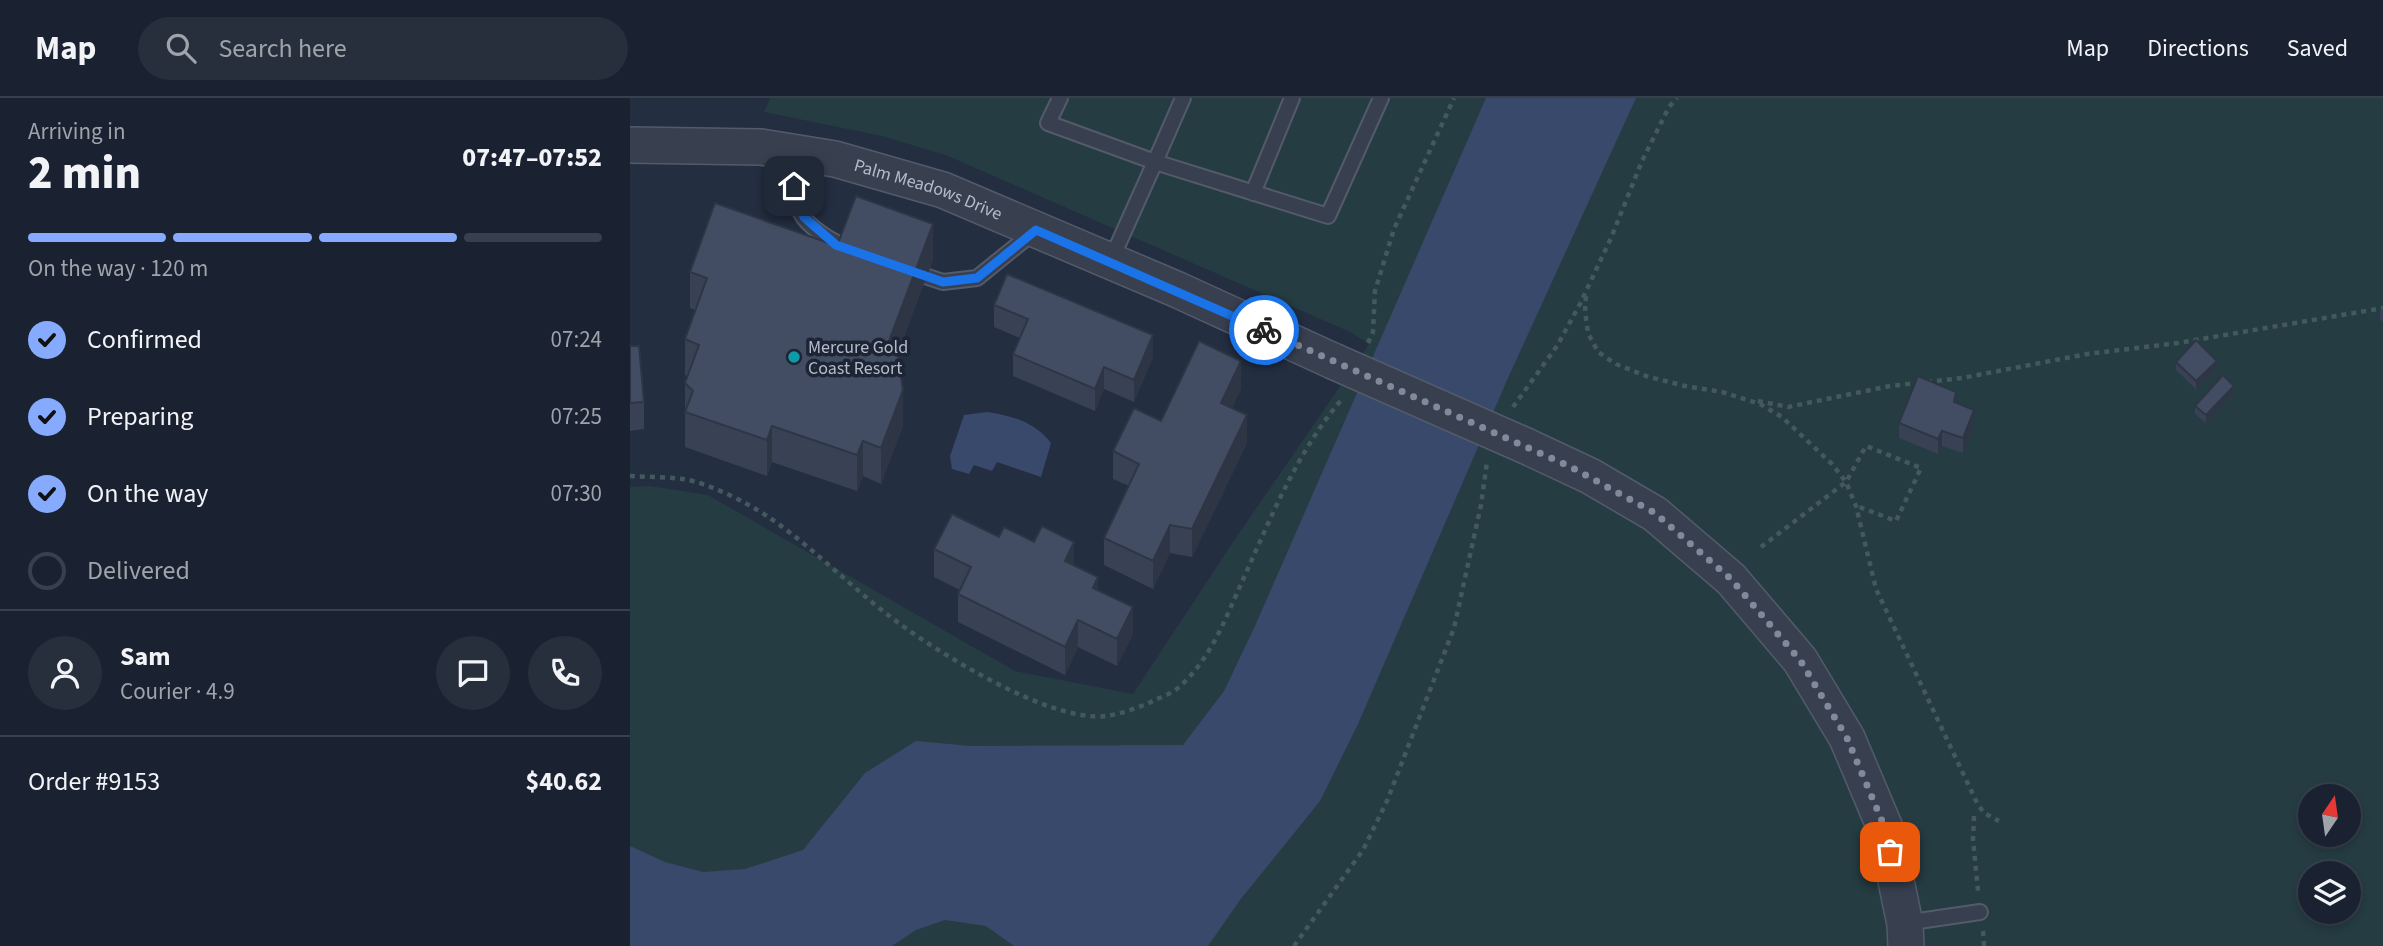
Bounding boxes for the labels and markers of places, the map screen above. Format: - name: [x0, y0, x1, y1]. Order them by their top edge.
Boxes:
- pin: [764, 156, 824, 216]
- place label: Mercure Gold Coast Resort: [808, 335, 908, 381]
- marker: Mercure Gold Coast Resort: [786, 349, 802, 365]
- pin: [1860, 822, 1920, 882]

